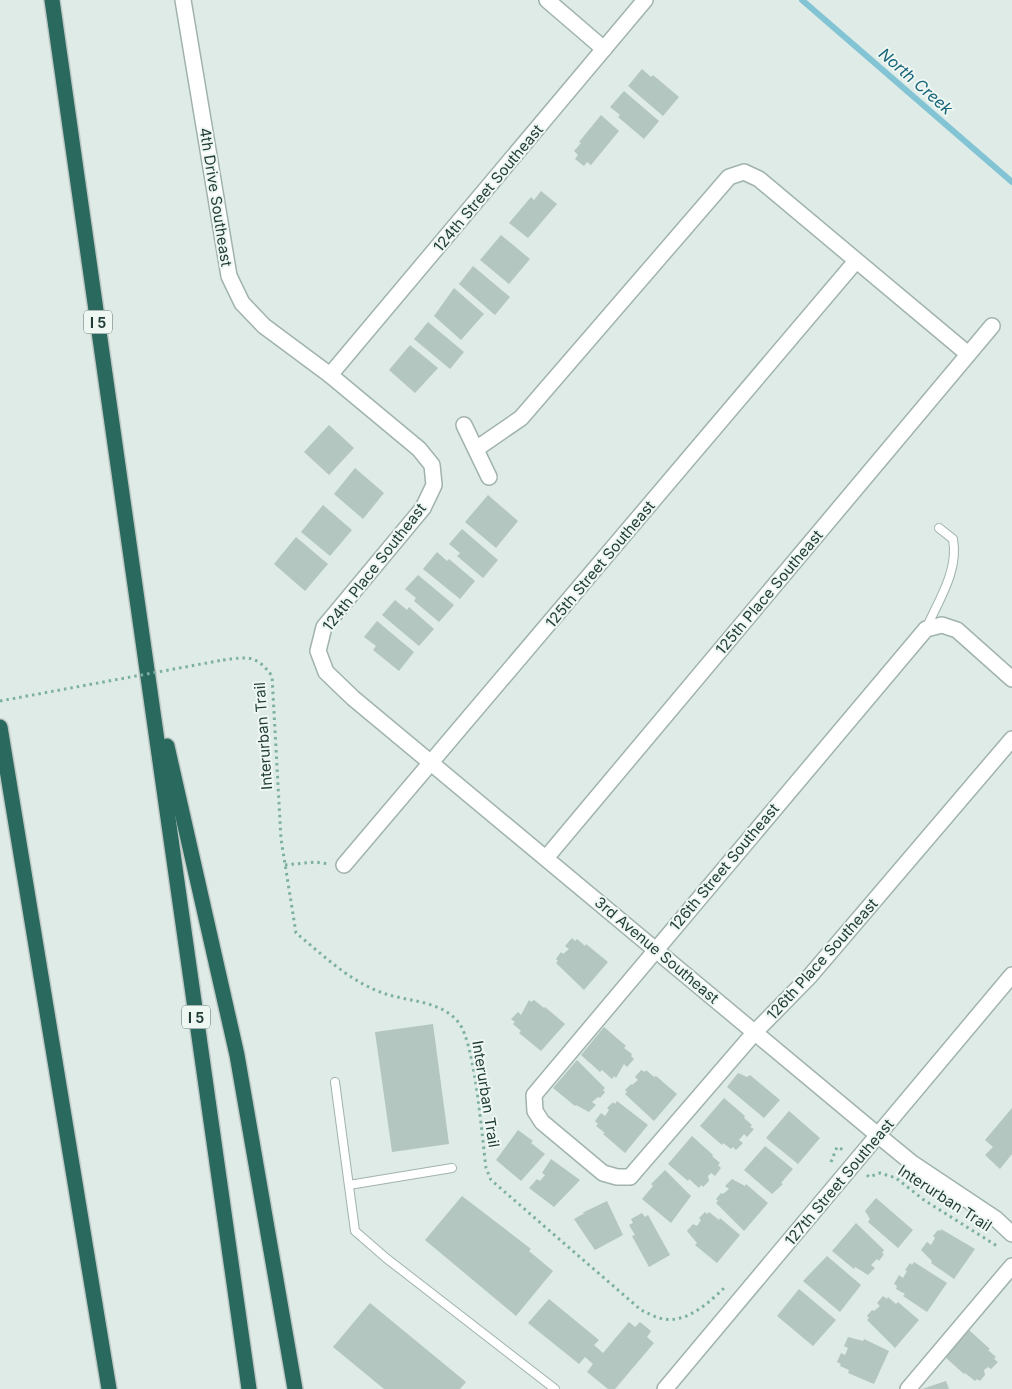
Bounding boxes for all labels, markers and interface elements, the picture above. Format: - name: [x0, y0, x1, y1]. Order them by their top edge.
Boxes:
- water label: North Creek: [875, 43, 957, 119]
- street label: 124th Street Southeast: [429, 120, 547, 256]
- street label: 4th Drive Southeast: [196, 126, 236, 268]
- road number: I 5: [84, 311, 112, 334]
- street label: 125th Street Southeast: [541, 496, 659, 632]
- street label: 124th Place Southeast: [318, 499, 430, 635]
- street label: 125th Place Southeast: [711, 526, 827, 658]
- street label: Interurban Trail: [250, 682, 276, 790]
- street label: 126th Street Southeast: [665, 799, 783, 935]
- street label: 3rd Avenue Southeast: [591, 892, 723, 1008]
- street label: 126th Place Southeast: [762, 894, 882, 1024]
- road number: I 5: [182, 1006, 210, 1028]
- street label: Interurban Trail: [468, 1039, 504, 1149]
- street label: 127th Street Southeast: [780, 1115, 898, 1249]
- street label: Interurban Trail: [895, 1161, 995, 1235]

